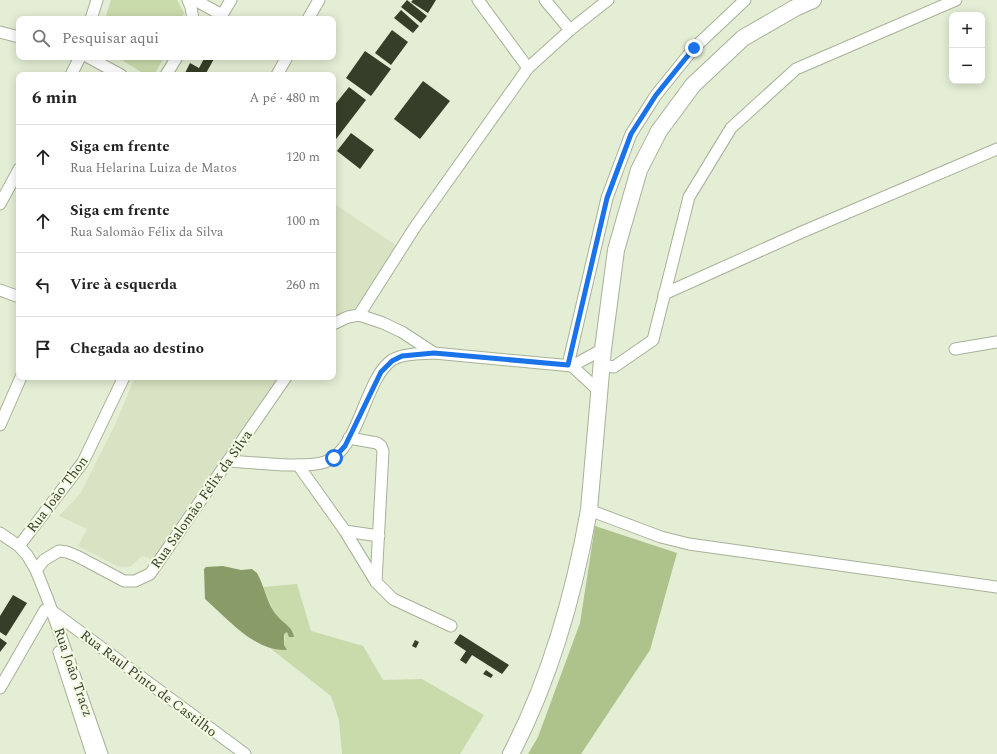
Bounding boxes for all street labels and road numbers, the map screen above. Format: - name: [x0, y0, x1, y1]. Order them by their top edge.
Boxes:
- street label: Rua Salomão Félix da Silva: [145, 426, 257, 573]
- street label: Rua João Thon: [21, 451, 93, 537]
- street label: Rua João Tracz: [48, 625, 99, 720]
- street label: Rua Raul Pinto de Castilho: [76, 625, 222, 742]

